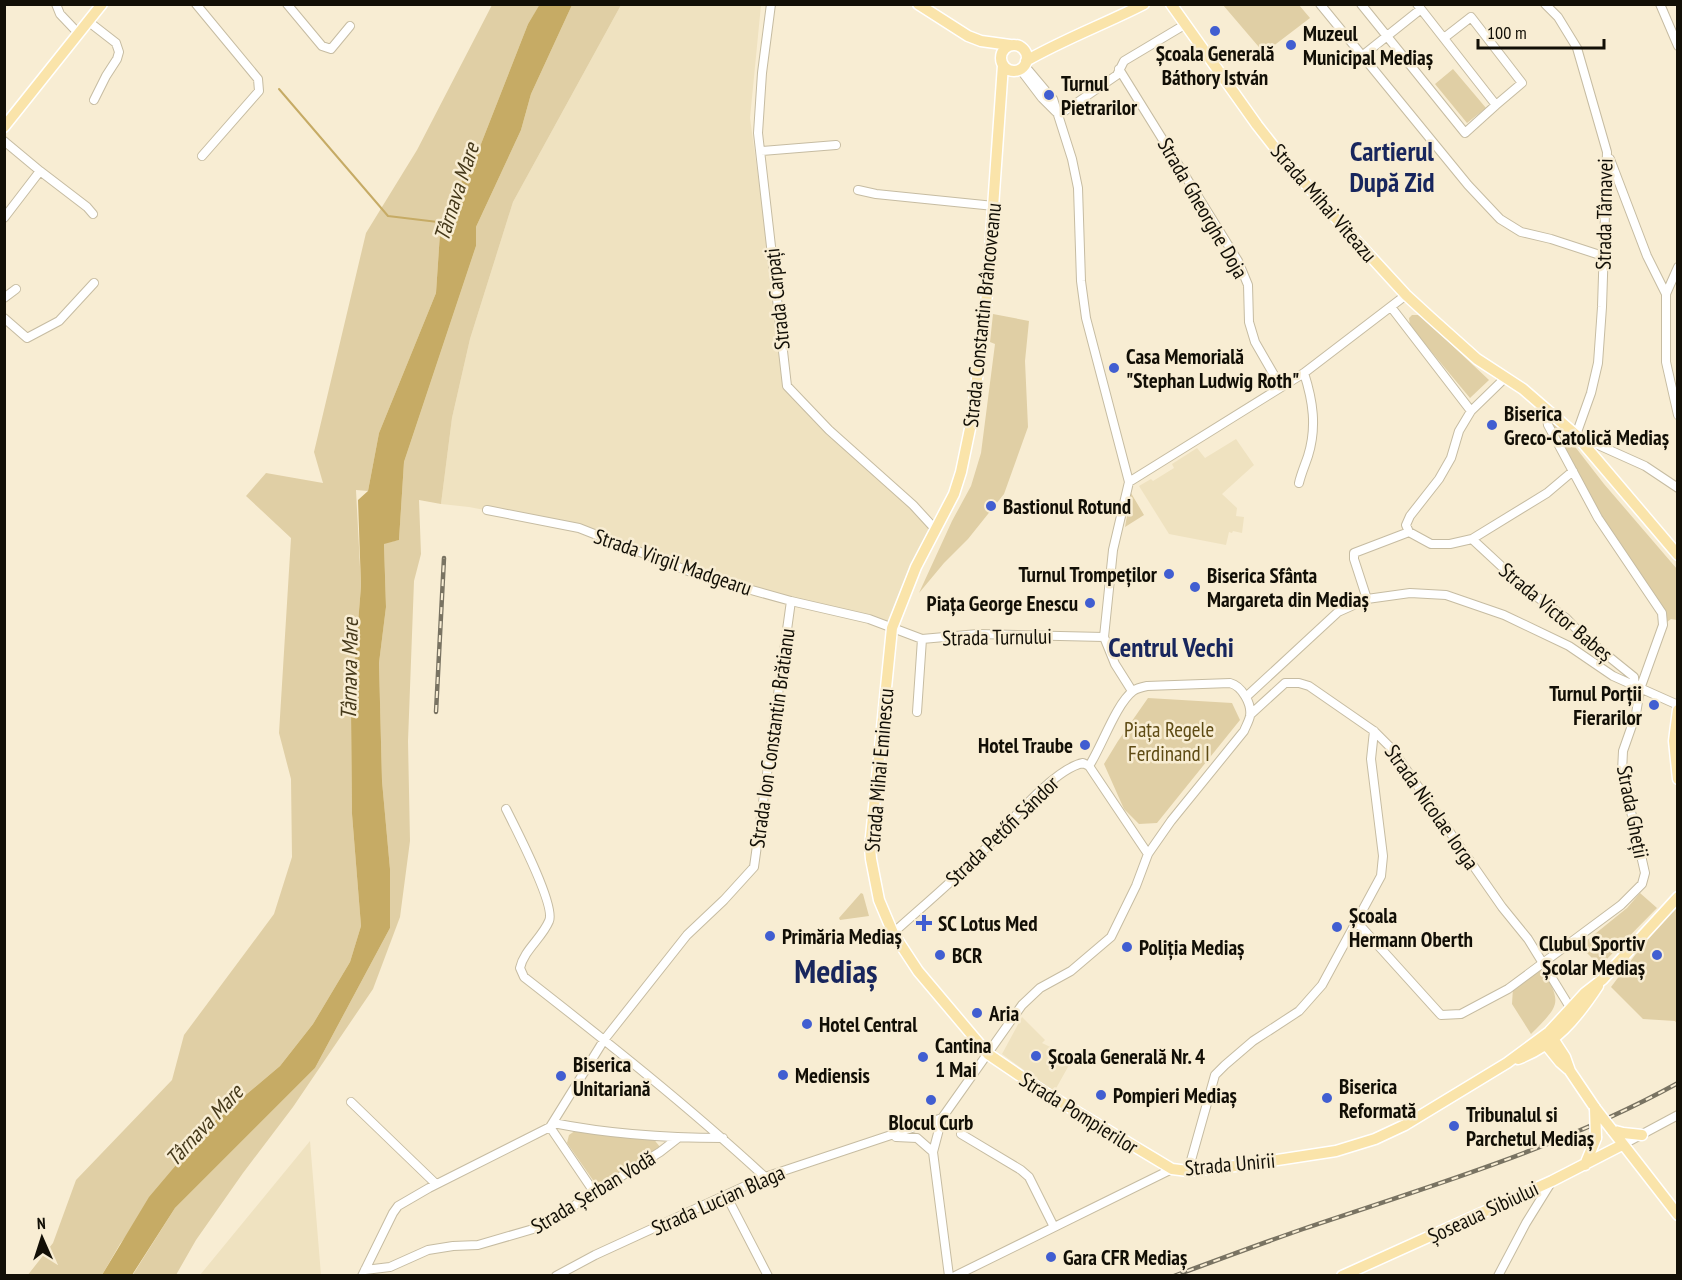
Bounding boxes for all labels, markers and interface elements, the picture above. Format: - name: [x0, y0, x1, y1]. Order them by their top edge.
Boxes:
- scale bar: [1478, 12, 1604, 50]
- place label: Muzeul Municipal Mediaș: [1303, 20, 1433, 71]
- text: 100 m: [1487, 21, 1527, 44]
- marker: Școala Generală Báthory István: [1208, 24, 1222, 38]
- marker: Muzeul Municipal Mediaș: [1284, 38, 1298, 52]
- place label: Școala Generală Báthory István: [1156, 40, 1275, 91]
- place label: Turnul Pietrarilor: [1061, 70, 1138, 121]
- marker: Turnul Pietrarilor: [1042, 88, 1056, 102]
- street label: Strada Gheorghe Doja: [1152, 133, 1254, 283]
- district label: Cartierul După Zid: [1349, 134, 1435, 199]
- water label: Târnava Mare: [427, 137, 486, 245]
- street label: Strada Mihai Viteazu: [1265, 138, 1383, 268]
- street label: Strada Târnavei: [1590, 158, 1618, 270]
- street label: Strada Constantin Brâncoveanu: [957, 201, 1007, 429]
- street label: Strada Carpați: [758, 247, 796, 351]
- place label: Casa Memorială "Stephan Ludwig Roth": [1126, 343, 1299, 394]
- marker: Casa Memorială "Stephan Ludwig Roth": [1107, 361, 1121, 375]
- place label: Biserica Greco-Catolică Mediaș: [1504, 400, 1669, 451]
- marker: Biserica Greco-Catolică Mediaș: [1485, 418, 1499, 432]
- place label: Bastionul Rotund: [1003, 493, 1131, 520]
- marker: Bastionul Rotund: [984, 499, 998, 513]
- street label: Strada Virgil Madgearu: [590, 522, 756, 602]
- street label: Strada Victor Babeș: [1494, 557, 1618, 667]
- place label: Turnul Trompeților: [1018, 561, 1158, 588]
- place label: Biserica Sfânta Margareta din Mediaș: [1207, 562, 1369, 613]
- marker: Turnul Trompeților: [1162, 567, 1176, 581]
- marker: Biserica Sfânta Margareta din Mediaș: [1188, 580, 1202, 594]
- place label: Piața George Enescu: [927, 590, 1078, 617]
- marker: Piața George Enescu: [1083, 596, 1097, 610]
- water label: Târnava Mare: [334, 616, 364, 720]
- street label: Strada Turnului: [942, 623, 1052, 651]
- street label: Strada Ion Constantin Brătianu: [743, 626, 801, 850]
- district label: Centrul Vechi: [1108, 630, 1234, 664]
- place label: Turnul Porții Fierarilor: [1549, 680, 1643, 731]
- street label: Strada Mihai Eminescu: [858, 687, 900, 853]
- marker: Turnul Porții Fierarilor: [1647, 698, 1661, 712]
- park label: Piața Regele Ferdinand I: [1124, 716, 1214, 767]
- place label: Hotel Traube: [978, 732, 1073, 759]
- marker: Hotel Traube: [1078, 738, 1092, 752]
- street label: Strada Nicolae Iorga: [1379, 739, 1485, 875]
- street label: Strada Gheții: [1611, 763, 1655, 861]
- street label: Strada Petőfi Sándor: [940, 770, 1065, 892]
- place label: Școala Hermann Oberth: [1349, 902, 1473, 953]
- place label: SC Lotus Med: [938, 910, 1038, 937]
- marker: SC Lotus Med: [915, 914, 933, 932]
- marker: Școala Hermann Oberth: [1330, 920, 1344, 934]
- place label: Primăria Mediaș: [782, 923, 902, 950]
- marker: Primăria Mediaș: [763, 929, 777, 943]
- place label: Clubul Sportiv Școlar Mediaș: [1539, 930, 1646, 981]
- place label: Poliția Mediaș: [1139, 934, 1244, 961]
- marker: Poliția Mediaș: [1120, 940, 1134, 954]
- place label: BCR: [952, 942, 983, 969]
- marker: BCR: [933, 948, 947, 962]
- marker: Clubul Sportiv Școlar Mediaș: [1650, 948, 1664, 962]
- district label: Mediaș: [794, 949, 878, 992]
- place label: Aria: [988, 1000, 1019, 1027]
- marker: Aria: [970, 1006, 984, 1020]
- place label: Hotel Central: [819, 1011, 918, 1038]
- marker: Hotel Central: [800, 1017, 814, 1031]
- place label: Cantina 1 Mai: [935, 1032, 992, 1083]
- place label: Școala Generală Nr. 4: [1048, 1043, 1205, 1070]
- marker: Școala Generală Nr. 4: [1029, 1049, 1043, 1063]
- marker: Cantina 1 Mai: [916, 1050, 930, 1064]
- place label: Biserica Unitariană: [573, 1051, 651, 1102]
- place label: Mediensis: [795, 1062, 870, 1089]
- street label: Strada Pompierilor: [1015, 1066, 1144, 1160]
- marker: Mediensis: [776, 1068, 790, 1082]
- marker: Biserica Unitariană: [554, 1069, 568, 1083]
- place label: Biserica Reformată: [1339, 1073, 1417, 1124]
- water label: Târnava Mare: [159, 1077, 250, 1172]
- place label: Pompieri Mediaș: [1113, 1082, 1237, 1109]
- marker: Pompieri Mediaș: [1094, 1088, 1108, 1102]
- marker: Biserica Reformată: [1320, 1091, 1334, 1105]
- marker: Blocul Curb: [924, 1093, 938, 1107]
- place label: Tribunalul si Parchetul Mediaș: [1466, 1101, 1594, 1152]
- place label: Blocul Curb: [889, 1109, 973, 1136]
- marker: Tribunalul si Parchetul Mediaș: [1447, 1119, 1461, 1133]
- street label: Strada Șerban Vodă: [526, 1144, 660, 1240]
- street label: Strada Unirii: [1184, 1147, 1276, 1181]
- street label: Strada Lucian Blaga: [647, 1159, 789, 1241]
- street label: Șoseaua Sibiului: [1423, 1175, 1543, 1249]
- north arrow: [12, 1208, 72, 1268]
- text: N: [36, 1213, 46, 1233]
- place label: Gara CFR Mediaș: [1063, 1244, 1187, 1271]
- marker: Gara CFR Mediaș: [1044, 1250, 1058, 1264]

